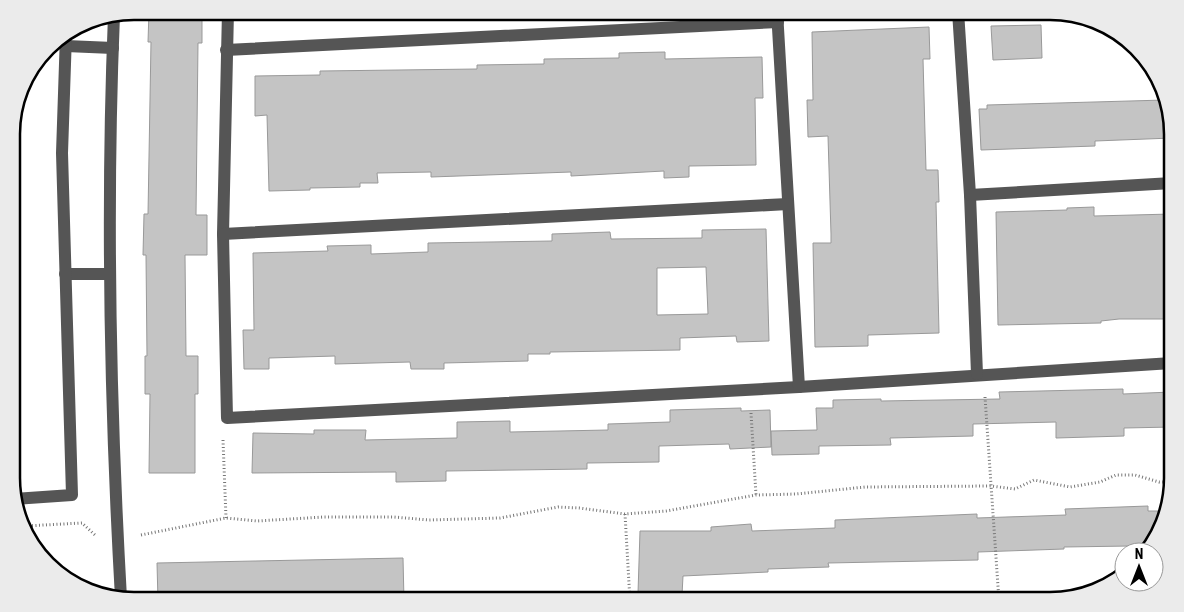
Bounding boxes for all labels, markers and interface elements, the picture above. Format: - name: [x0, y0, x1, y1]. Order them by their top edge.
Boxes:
- north arrow: [1114, 542, 1164, 592]
- text: N: [1135, 546, 1143, 562]

